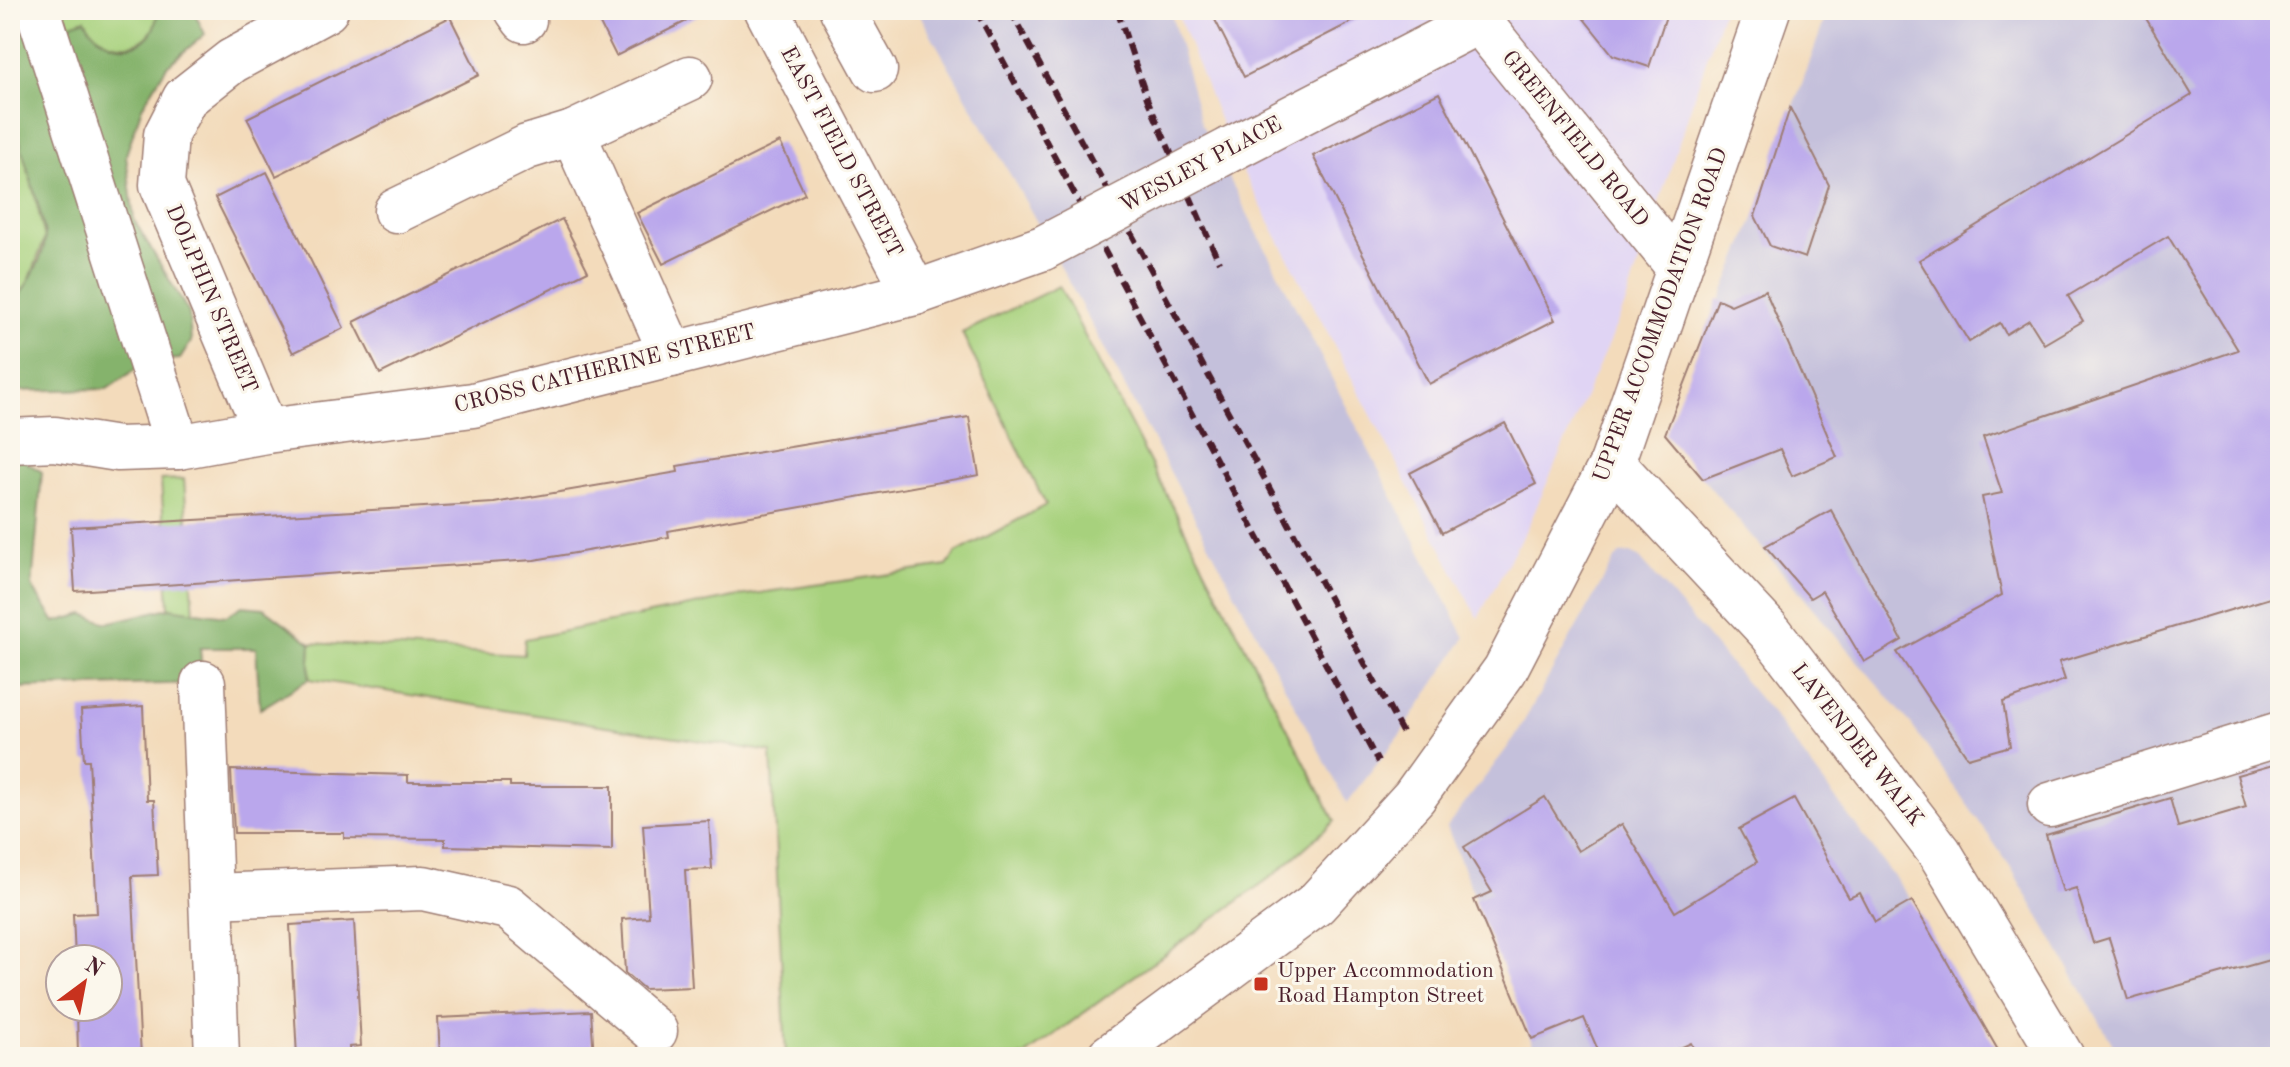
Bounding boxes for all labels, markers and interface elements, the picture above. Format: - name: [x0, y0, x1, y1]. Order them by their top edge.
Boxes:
- street label: EAST FIELD STREET: [776, 43, 906, 261]
- street label: GREENFIELD ROAD: [1497, 47, 1653, 231]
- street label: WESLEY PLACE: [1116, 113, 1286, 217]
- street label: UPPER ACCOMMODATION ROAD: [1590, 145, 1732, 485]
- street label: DOLPHIN STREET: [161, 201, 261, 397]
- street label: CROSS CATHERINE STREET: [452, 321, 758, 417]
- street label: LAVENDER WALK: [1787, 660, 1927, 830]
- north arrow: [44, 943, 124, 1023]
- text: N: [81, 954, 107, 982]
- place label: Upper Accommodation Road Hampton Street: [1277, 960, 1494, 1007]
- marker: Upper Accommodation Road Hampton Street: [1252, 975, 1270, 993]

